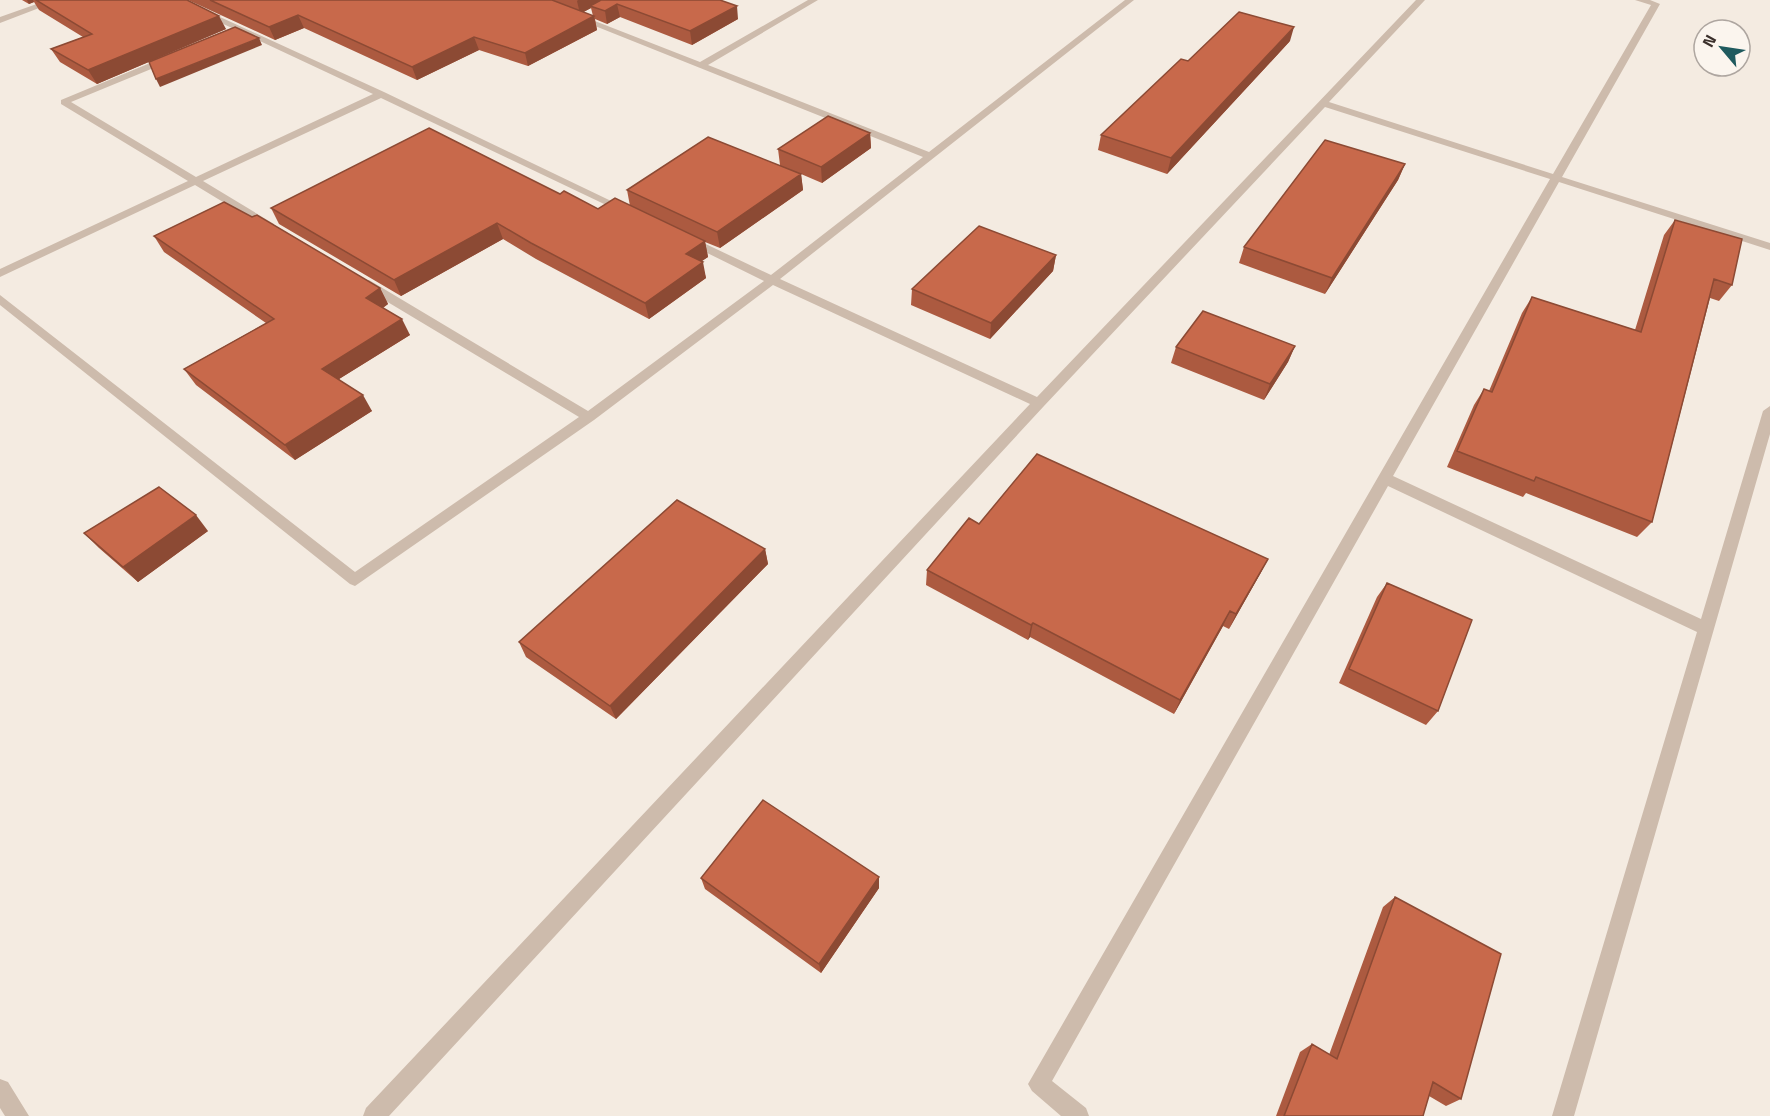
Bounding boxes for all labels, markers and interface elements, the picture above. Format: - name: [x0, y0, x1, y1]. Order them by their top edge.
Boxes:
- north arrow: [1692, 18, 1752, 78]
- text: N: [1696, 30, 1722, 51]

